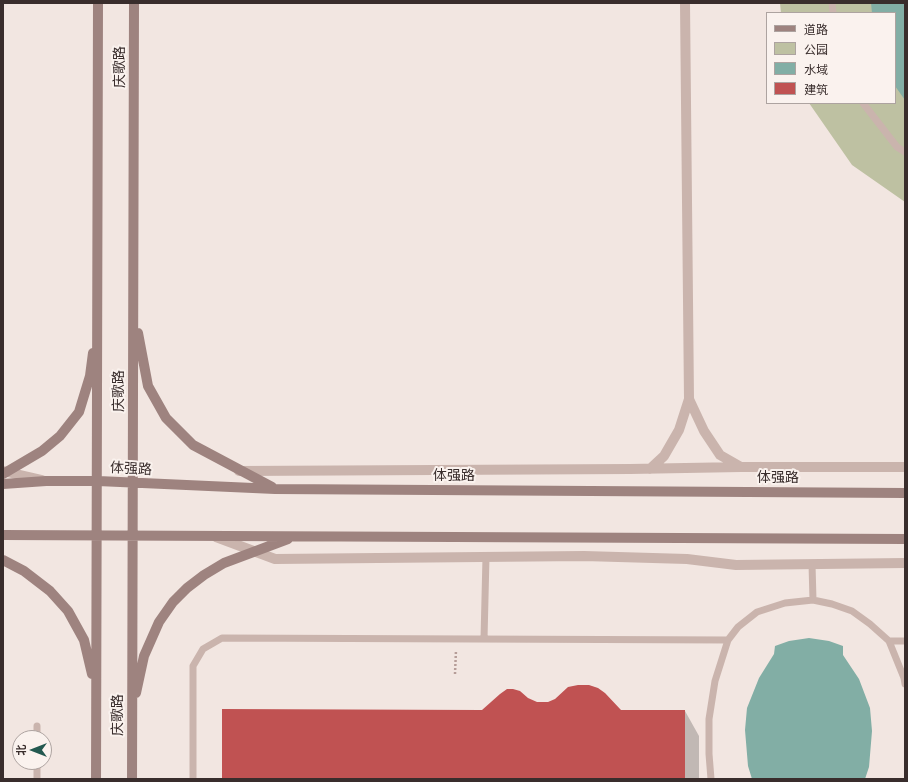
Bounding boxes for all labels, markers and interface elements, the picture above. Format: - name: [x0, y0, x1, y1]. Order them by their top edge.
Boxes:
- legend: [766, 12, 896, 104]
- text: 道路: [804, 22, 828, 37]
- text: 公园: [804, 42, 828, 57]
- street label: 庆歌路: [112, 46, 128, 88]
- text: 水域: [804, 62, 828, 77]
- text: 建筑: [804, 82, 828, 97]
- street label: 庆歌路: [111, 370, 127, 412]
- street label: 体强路: [110, 460, 152, 478]
- street label: 体强路: [433, 468, 475, 484]
- street label: 体强路: [757, 470, 799, 486]
- street label: 庆歌路: [110, 694, 126, 736]
- north arrow: [12, 730, 52, 770]
- text: 北: [14, 745, 28, 756]

